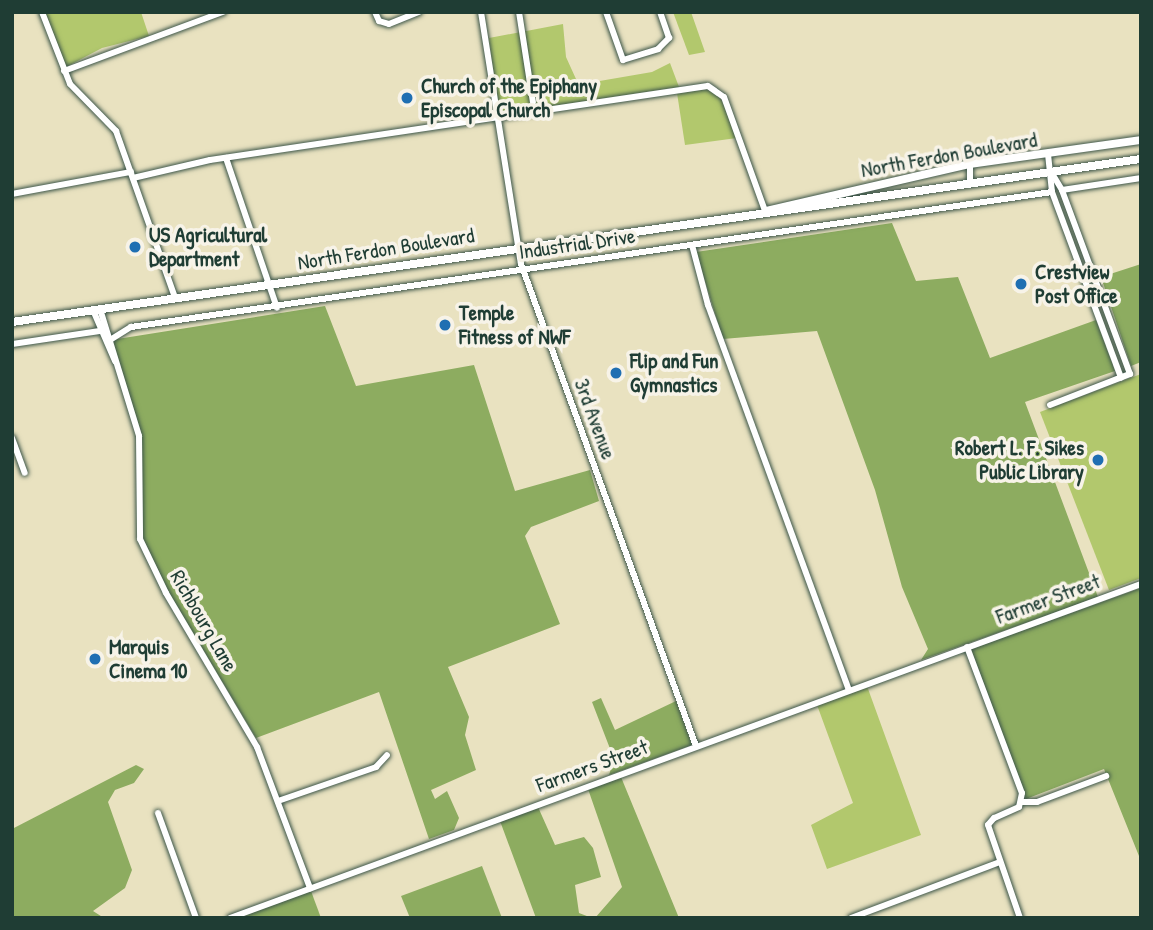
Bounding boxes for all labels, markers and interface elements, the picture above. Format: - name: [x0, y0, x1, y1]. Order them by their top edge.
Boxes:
- place label: Church of the Epiphany Episcopal Church: [421, 73, 597, 123]
- marker: Church of the Epiphany Episcopal Church: [399, 90, 415, 106]
- street label: North Ferdon Boulevard: [859, 127, 1039, 183]
- place label: US Agricultural Department: [149, 222, 267, 272]
- street label: North Ferdon Boulevard: [296, 223, 476, 275]
- street label: Industrial Drive: [517, 223, 637, 265]
- marker: US Agricultural Department: [127, 239, 143, 255]
- place label: Crestview Post Office: [1035, 259, 1118, 309]
- marker: Crestview Post Office: [1013, 276, 1029, 292]
- place label: Temple Fitness of NWF: [459, 300, 570, 350]
- marker: Temple Fitness of NWF: [437, 317, 453, 333]
- place label: Flip and Fun Gymnastics: [630, 348, 718, 398]
- marker: Flip and Fun Gymnastics: [608, 365, 624, 381]
- street label: 3rd Avenue: [569, 375, 621, 463]
- place label: Robert L. F. Sikes Public Library: [955, 435, 1084, 485]
- marker: Robert L. F. Sikes Public Library: [1090, 452, 1106, 468]
- street label: Richbourg Lane: [165, 566, 243, 676]
- street label: Farmer Street: [993, 569, 1103, 629]
- place label: Marquis Cinema 10: [109, 634, 187, 684]
- marker: Marquis Cinema 10: [87, 651, 103, 667]
- street label: Farmers Street: [533, 734, 651, 798]

